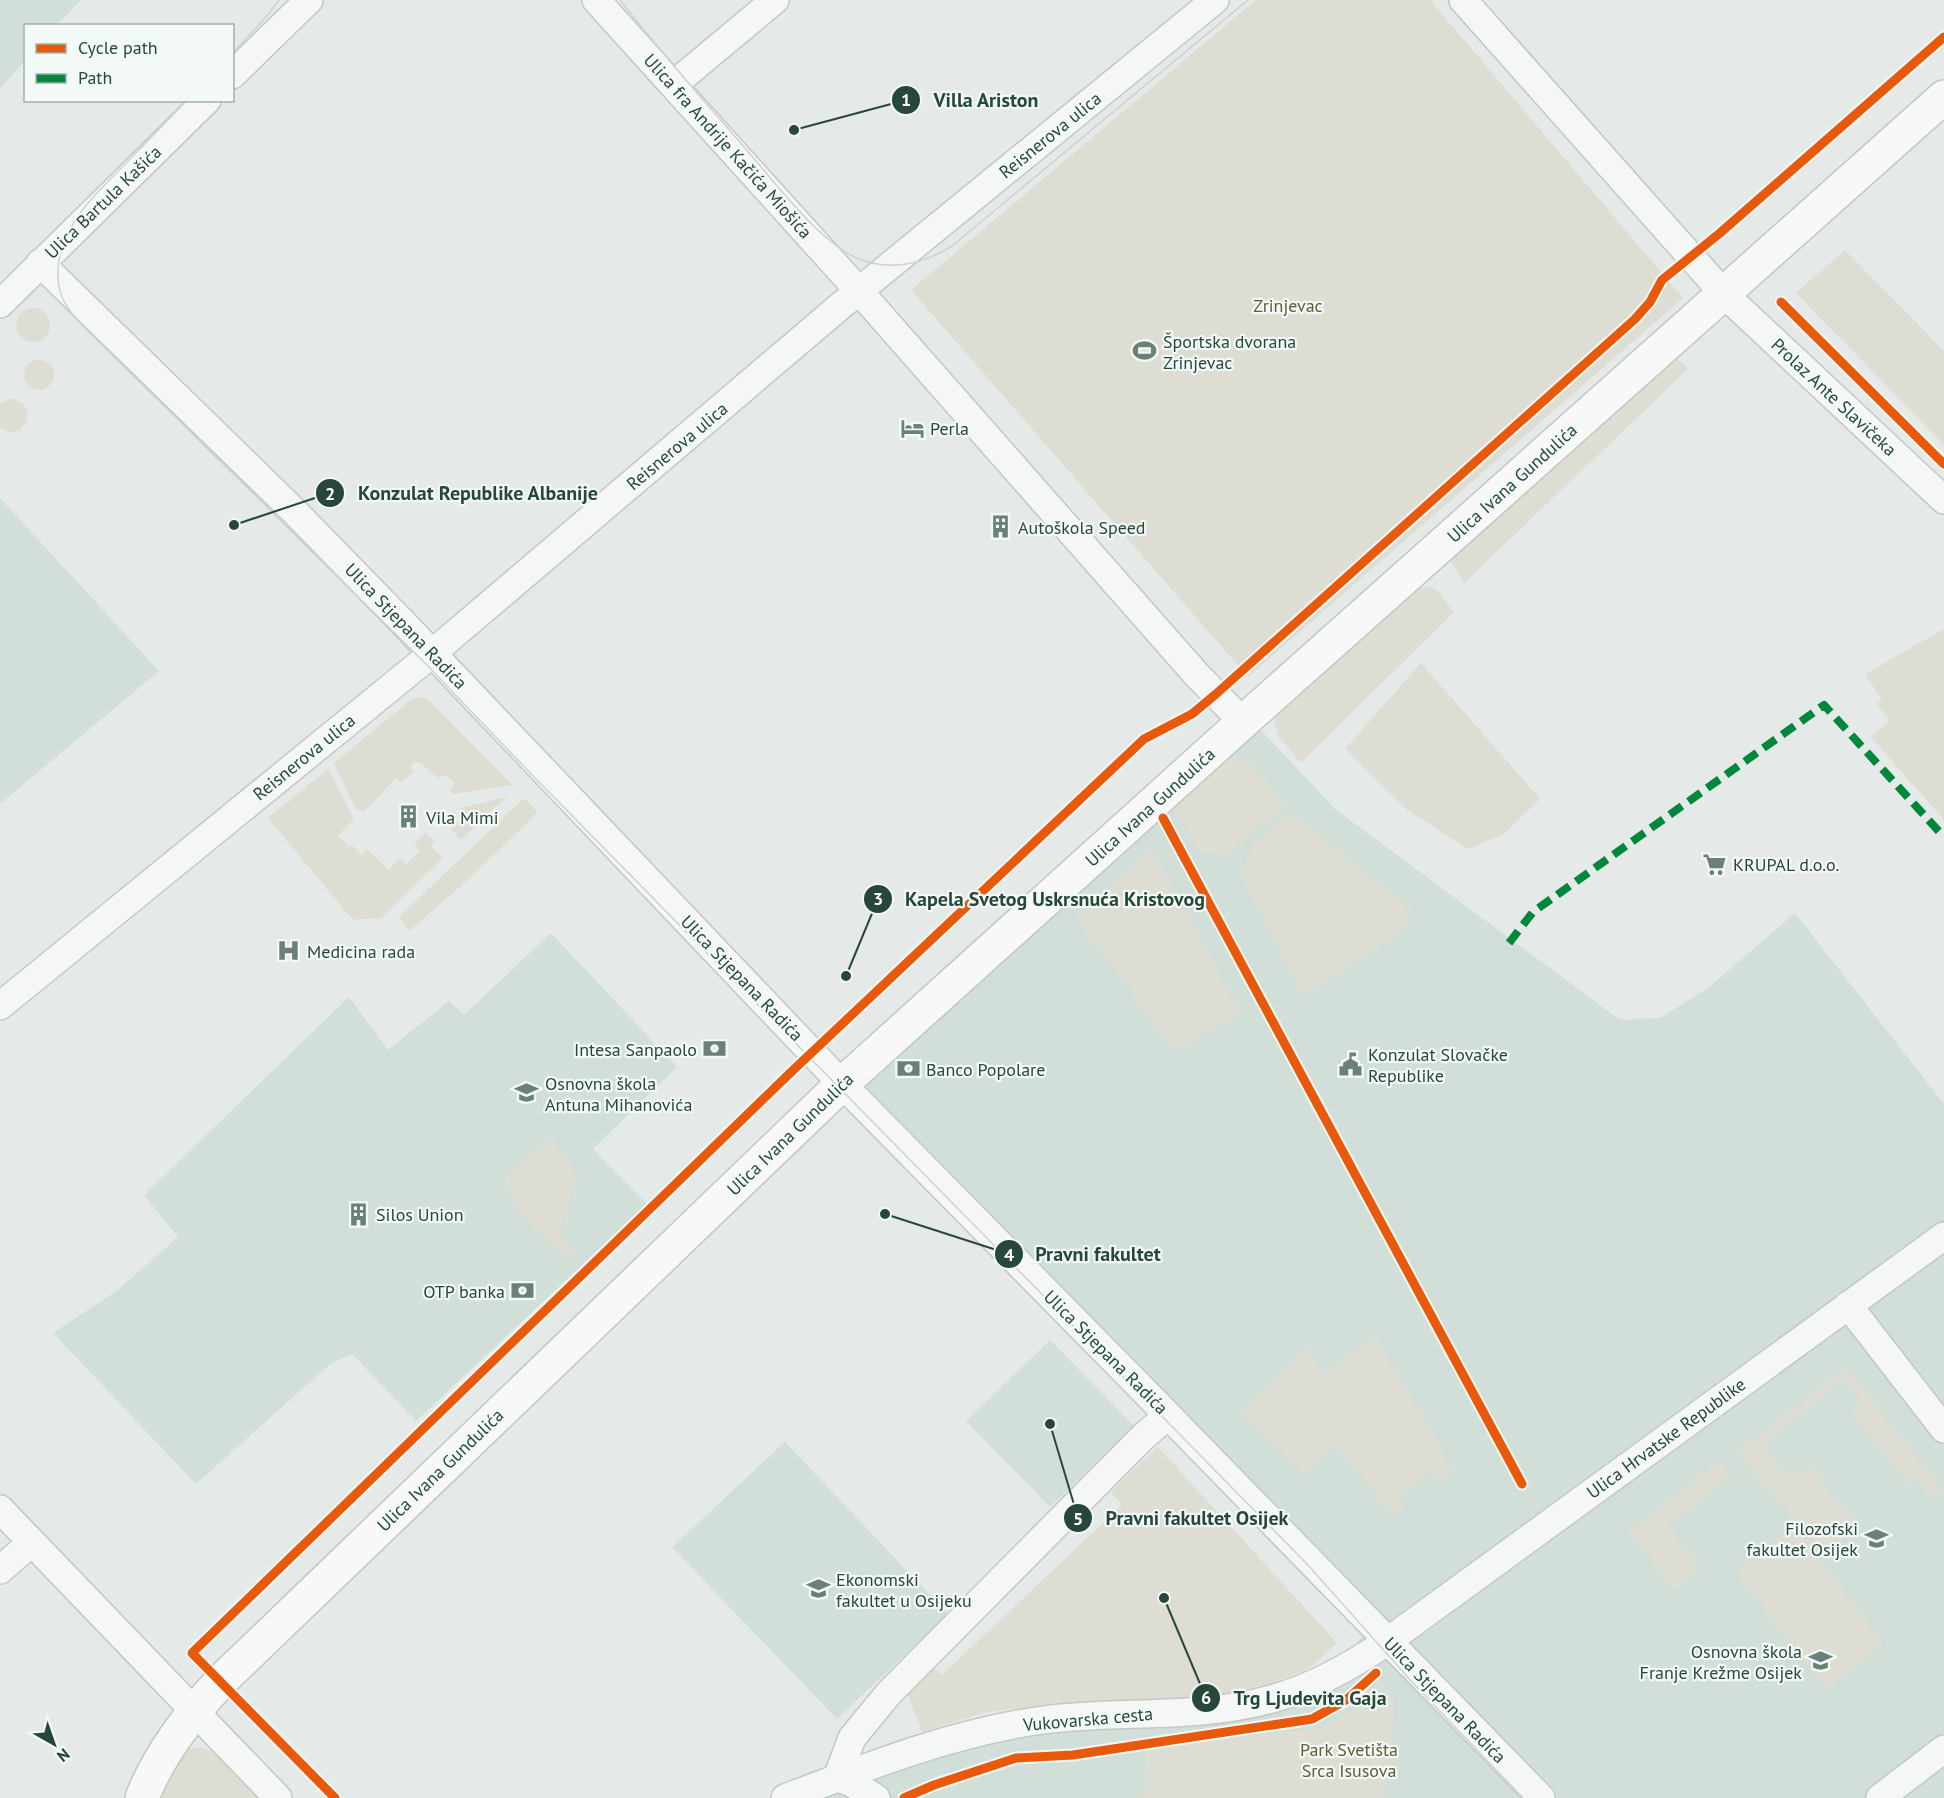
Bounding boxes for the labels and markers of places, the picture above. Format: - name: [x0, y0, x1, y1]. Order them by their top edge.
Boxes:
- callout: Villa Ariston: [891, 81, 1050, 119]
- place label: Športska dvorana Zrinjevac: [1163, 330, 1296, 374]
- sports icon: Športska dvorana Zrinjevac: [1132, 338, 1158, 364]
- hotel icon: Perla: [899, 415, 925, 441]
- place label: Perla: [930, 417, 969, 440]
- callout: Konzulat Republike Albanije: [315, 474, 610, 512]
- building icon: Autoškola Speed: [987, 514, 1013, 540]
- place label: Autoškola Speed: [1018, 516, 1145, 539]
- building icon: Vila Mimi: [395, 804, 421, 830]
- place label: Vila Mimi: [425, 806, 499, 829]
- supermarket icon: KRUPAL d.o.o.: [1702, 851, 1728, 877]
- place label: KRUPAL d.o.o.: [1733, 853, 1839, 876]
- callout: Kapela Svetog Uskrsnuća Kristovog: [863, 880, 1217, 918]
- hospital icon: Medicina rada: [276, 938, 302, 964]
- place label: Medicina rada: [307, 940, 415, 963]
- bank icon: Intesa Sanpaolo: [702, 1036, 728, 1062]
- place label: Intesa Sanpaolo: [574, 1038, 697, 1061]
- place label: Konzulat Slovačke Republike: [1368, 1043, 1508, 1087]
- public building icon: Konzulat Slovačke Republike: [1337, 1051, 1363, 1077]
- bank icon: Banco Popolare: [895, 1056, 921, 1082]
- place label: Banco Popolare: [926, 1058, 1045, 1081]
- place label: Osnovna škola Antuna Mihanovića: [545, 1072, 692, 1116]
- school or university icon: Osnovna škola Antuna Mihanovića: [514, 1080, 540, 1106]
- building icon: Silos Union: [345, 1201, 371, 1227]
- place label: Silos Union: [376, 1203, 464, 1226]
- callout: Pravni fakultet: [994, 1235, 1173, 1273]
- bank icon: OTP banka: [510, 1278, 536, 1304]
- place label: OTP banka: [423, 1280, 505, 1303]
- callout: Pravni fakultet Osijek: [1063, 1499, 1301, 1537]
- place label: Filozofski fakultet Osijek: [1747, 1517, 1858, 1561]
- school or university icon: Filozofski fakultet Osijek: [1863, 1525, 1889, 1551]
- place label: Ekonomski fakultet u Osijeku: [836, 1568, 972, 1612]
- school or university icon: Ekonomski fakultet u Osijeku: [805, 1576, 831, 1602]
- place label: Osnovna škola Franje Krežme Osijek: [1640, 1640, 1802, 1684]
- school or university icon: Osnovna škola Franje Krežme Osijek: [1807, 1648, 1833, 1674]
- callout: Trg Ljudevita Gaja: [1191, 1679, 1398, 1717]

